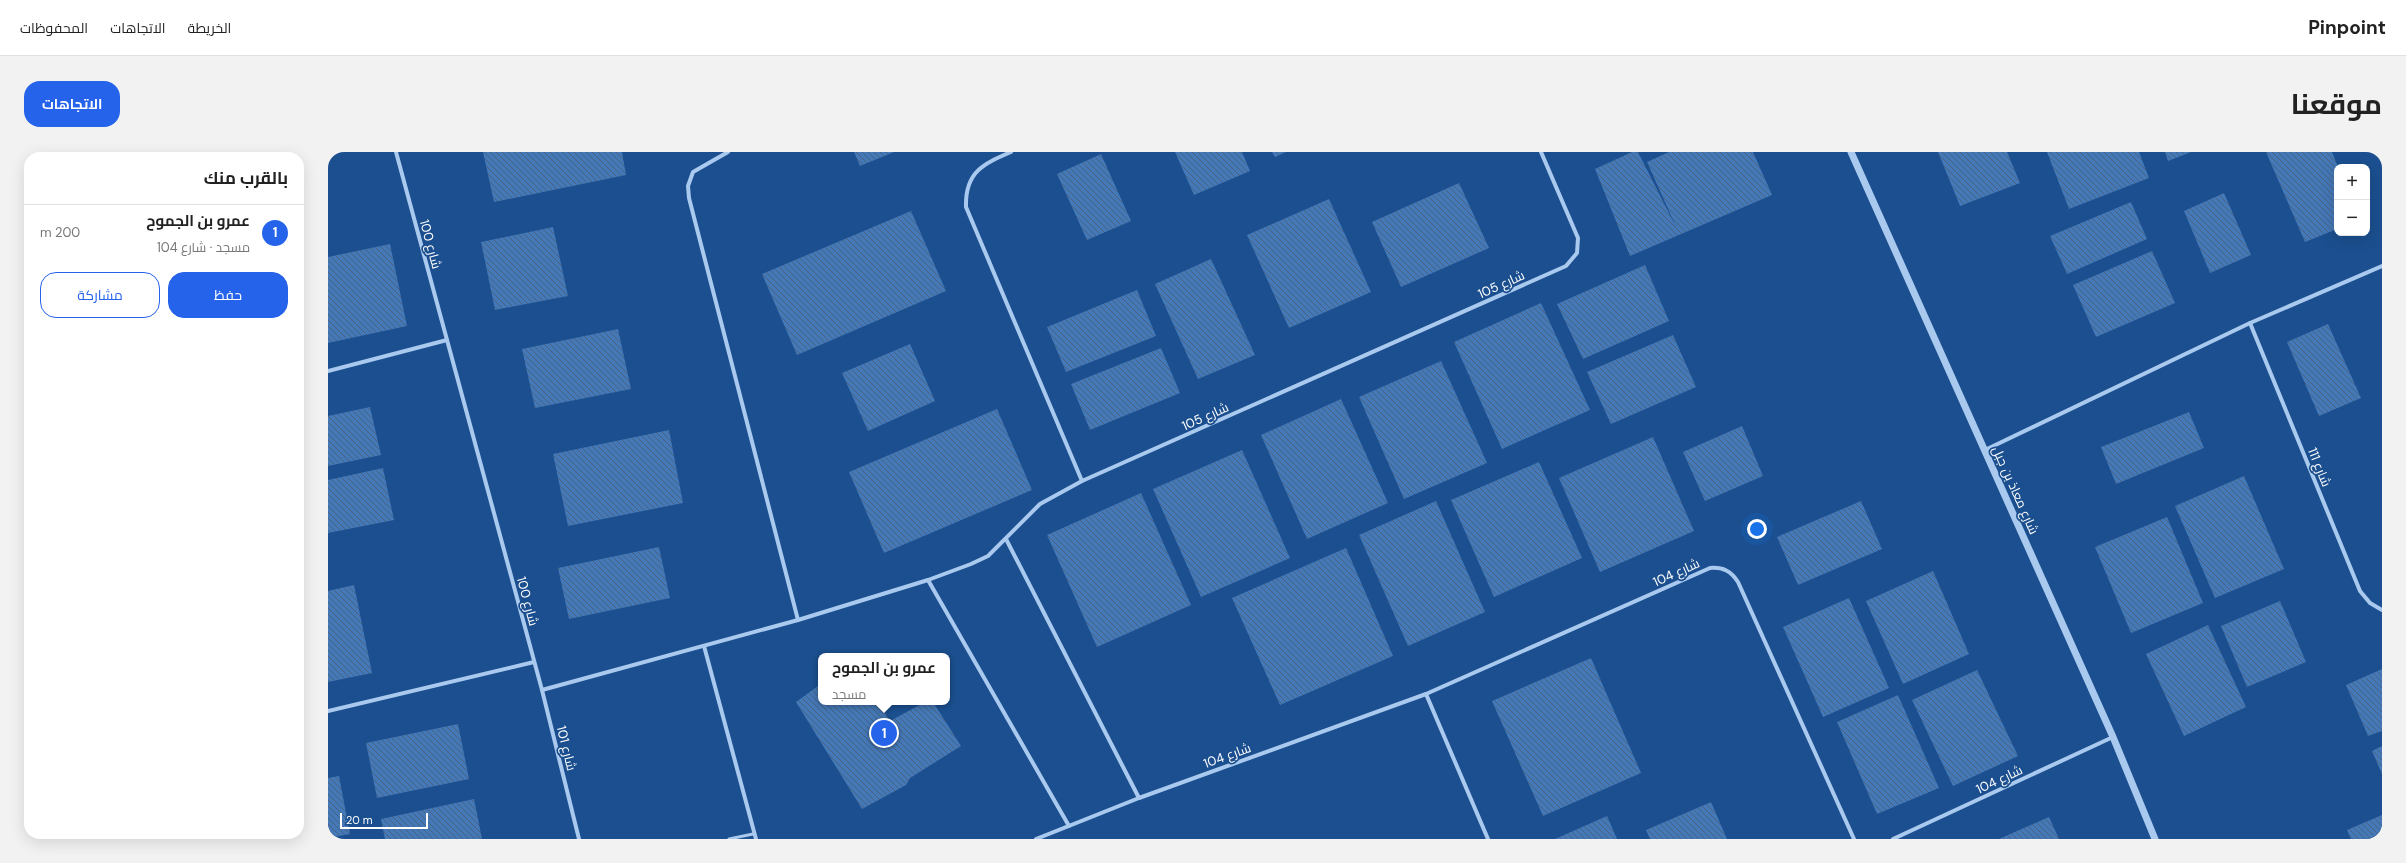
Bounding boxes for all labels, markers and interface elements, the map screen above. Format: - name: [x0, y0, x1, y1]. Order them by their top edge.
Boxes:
- text: Pinpoint: [2308, 15, 2386, 40]
- text: المحفوظات: [20, 19, 88, 37]
- text: الاتجاهات: [110, 19, 166, 37]
- text: الخريطة: [188, 19, 231, 37]
- button: الاتجاهات: [24, 81, 120, 127]
- text: موقعنا: [2291, 86, 2382, 123]
- map controls: [2334, 164, 2370, 236]
- button: +: [2334, 164, 2370, 200]
- text: بالقرب منك: [204, 167, 288, 189]
- button: −: [2334, 200, 2370, 236]
- text: عمرو بن الجموح: [146, 211, 250, 231]
- street label: شارع 100: [416, 218, 445, 271]
- text: 200 m: [40, 224, 80, 241]
- text: 1: [273, 224, 277, 241]
- text: مسجد · شارع 104: [157, 239, 250, 256]
- street label: شارع 105: [1475, 267, 1527, 302]
- button: مشاركة: [40, 272, 160, 318]
- button: حفظ: [168, 272, 288, 318]
- street label: شارع 105: [1179, 399, 1231, 434]
- street label: شارع معاذ بن جبل: [1988, 443, 2043, 537]
- street label: شارع 111: [2304, 445, 2335, 489]
- your location: [1747, 519, 1767, 539]
- street label: شارع 104: [1650, 555, 1702, 590]
- street label: شارع 100: [513, 575, 542, 628]
- popup: [818, 653, 950, 705]
- text: عمرو بن الجموح: [832, 658, 936, 678]
- text: مسجد: [832, 686, 866, 703]
- pin: 1: [871, 718, 897, 748]
- street label: شارع 101: [553, 724, 580, 772]
- street label: شارع 104: [1201, 739, 1253, 772]
- street label: شارع 104: [1973, 761, 2025, 798]
- scale bar: [340, 811, 428, 830]
- text: 20 m: [346, 813, 372, 827]

